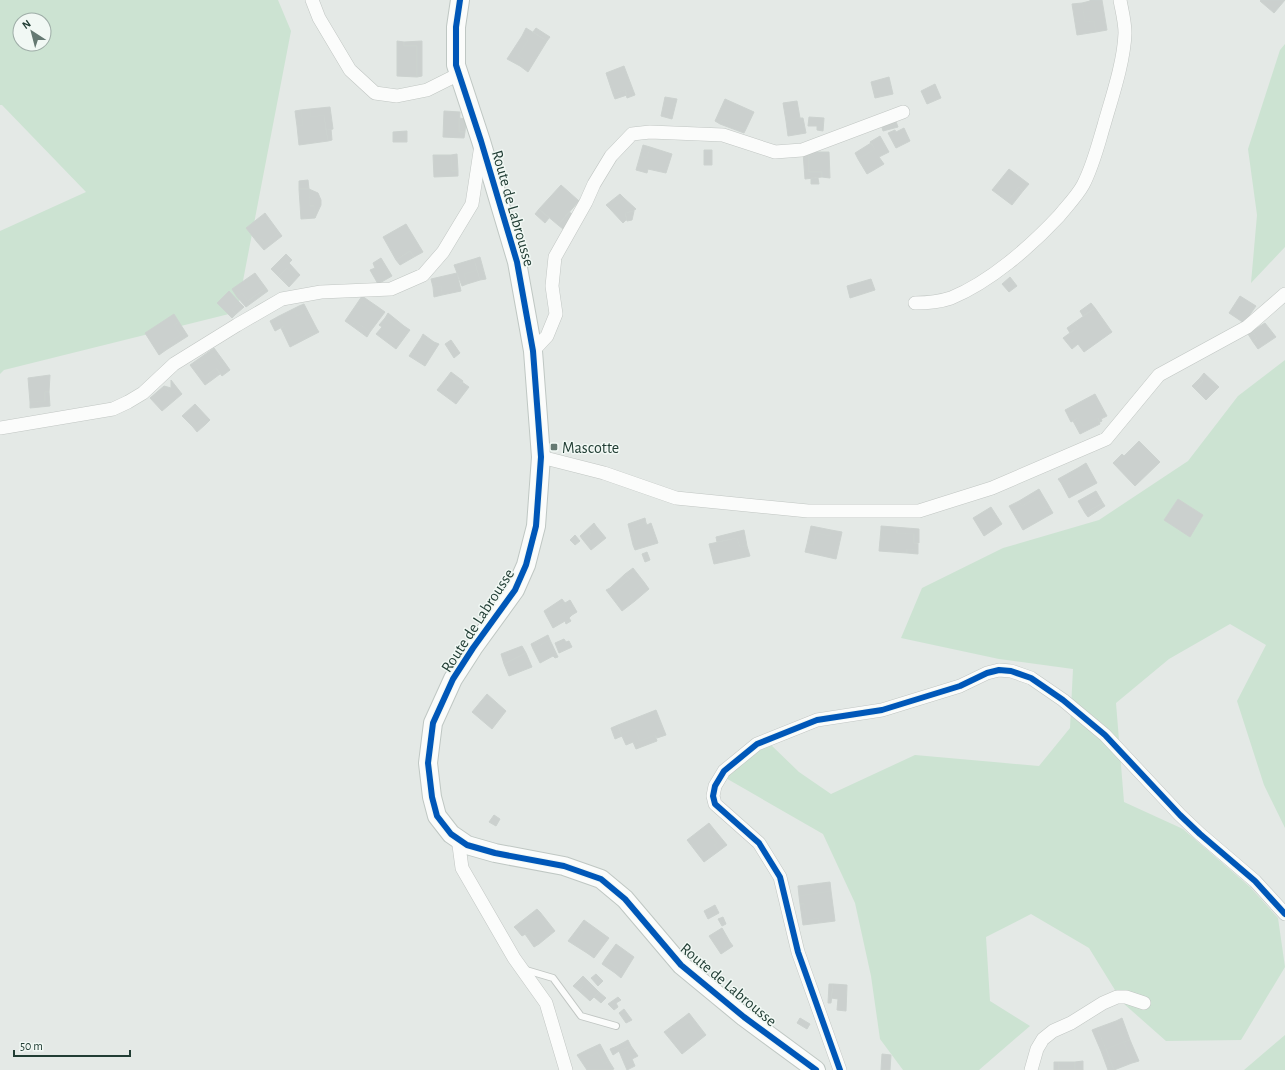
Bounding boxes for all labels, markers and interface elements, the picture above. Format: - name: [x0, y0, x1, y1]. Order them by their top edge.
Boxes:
- north arrow: [12, 12, 52, 52]
- text: N: [20, 18, 33, 31]
- street label: Route de Labrousse: [489, 148, 537, 268]
- place label: Mascotte: [562, 440, 619, 456]
- marker: Mascotte: [549, 442, 559, 452]
- street label: Route de Labrousse: [438, 566, 517, 675]
- street label: Route de Labrousse: [677, 940, 779, 1029]
- scale bar: [14, 1032, 130, 1058]
- text: 50 m: [20, 1040, 43, 1052]

